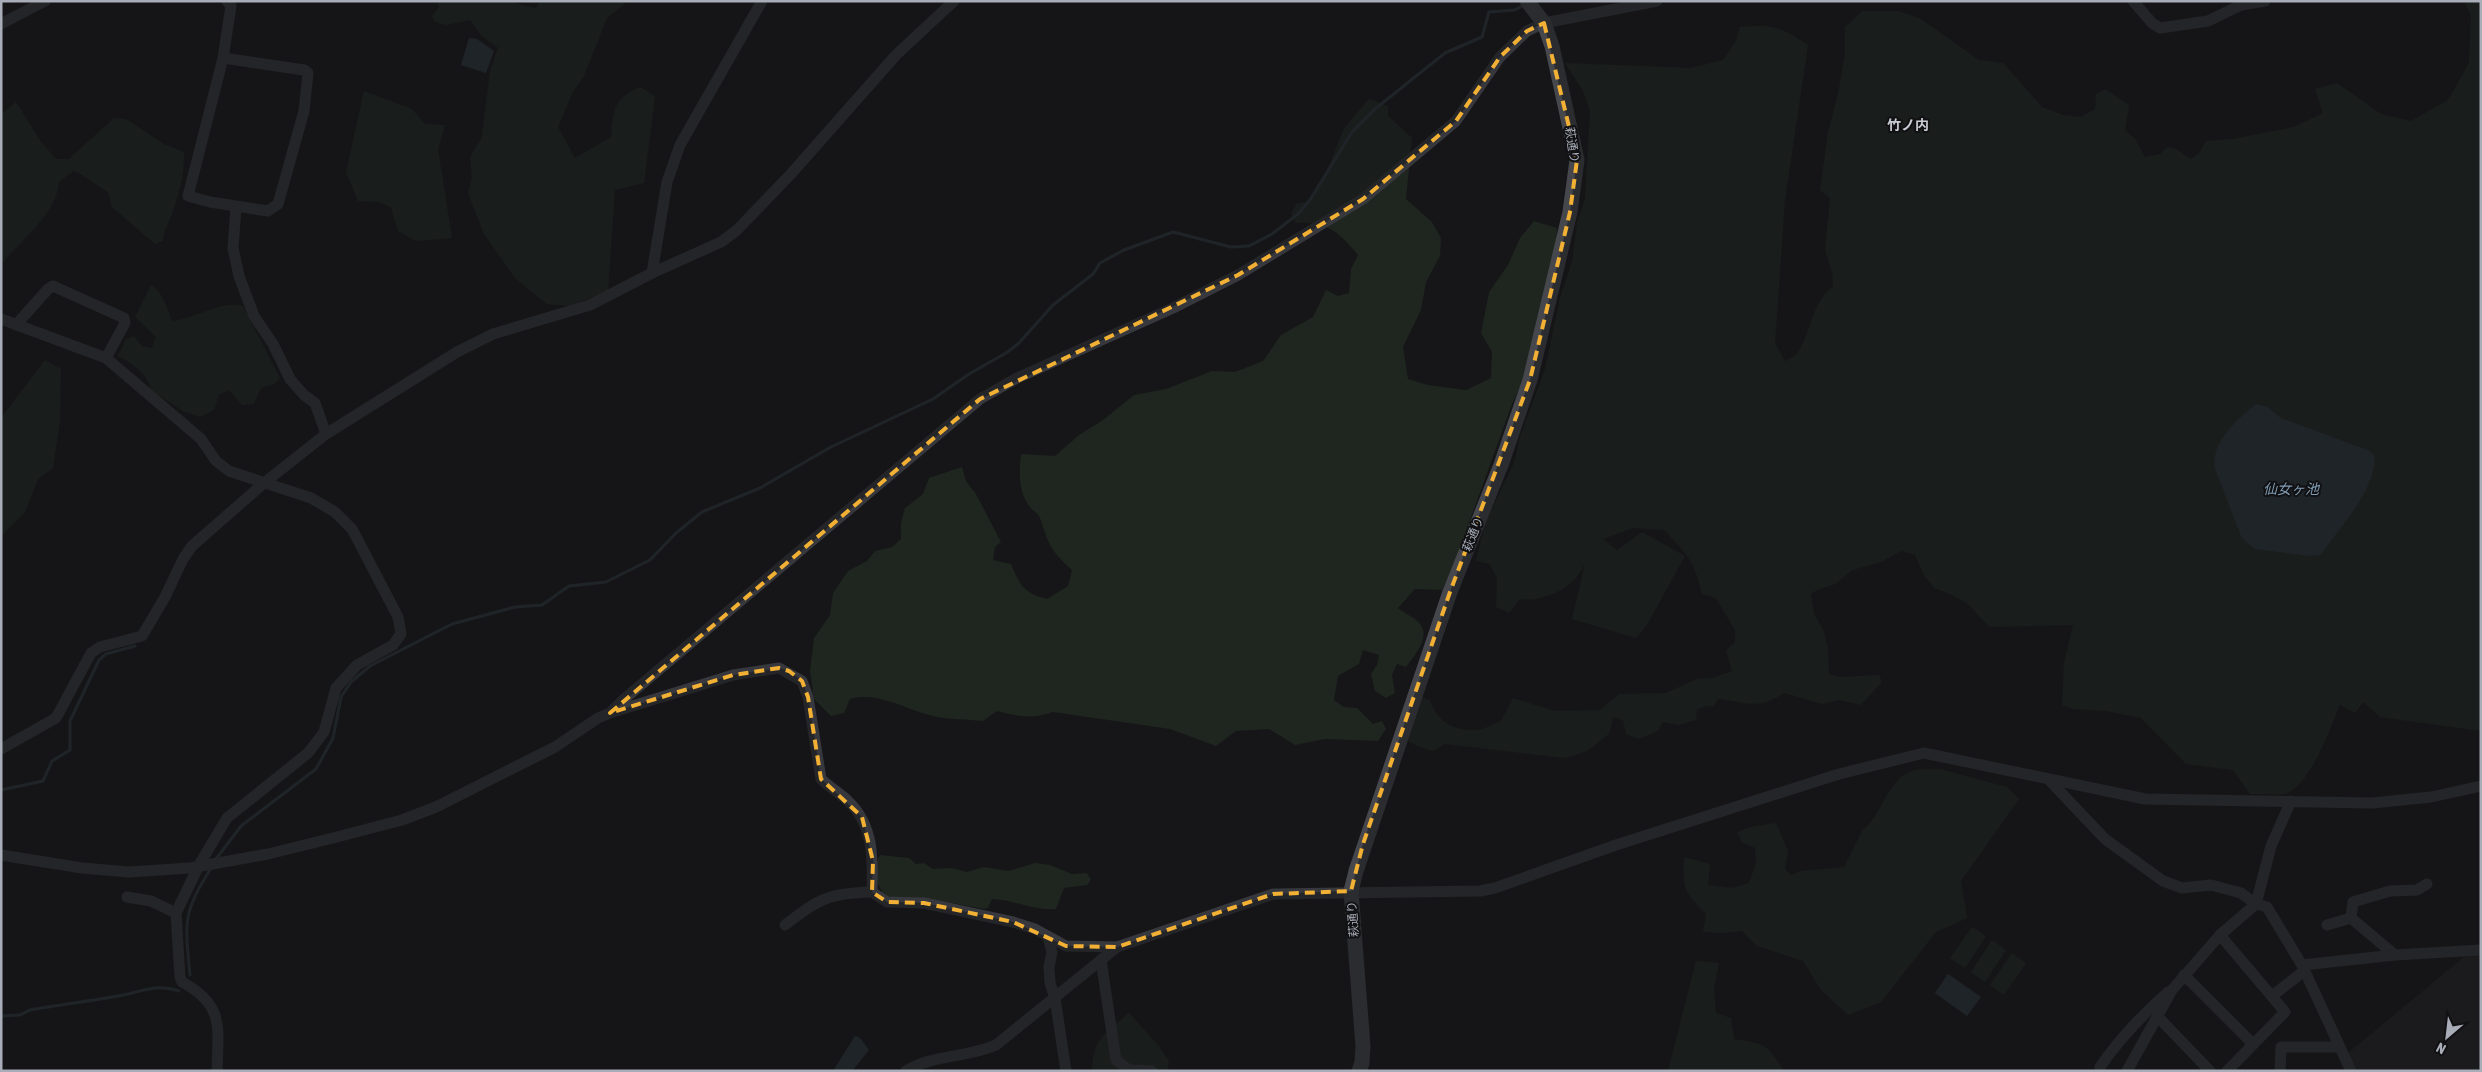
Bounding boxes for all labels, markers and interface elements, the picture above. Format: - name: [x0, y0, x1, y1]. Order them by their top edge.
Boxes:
- district label: 竹ノ内: [1887, 117, 1929, 133]
- street label: 萩通り: [1562, 126, 1582, 164]
- water label: 仙女ヶ池: [2263, 481, 2321, 497]
- street label: 萩通り: [1460, 515, 1486, 553]
- street label: 萩通り: [1345, 901, 1361, 937]
- north arrow: [2422, 1012, 2472, 1062]
- text: N: [2433, 1039, 2448, 1057]

